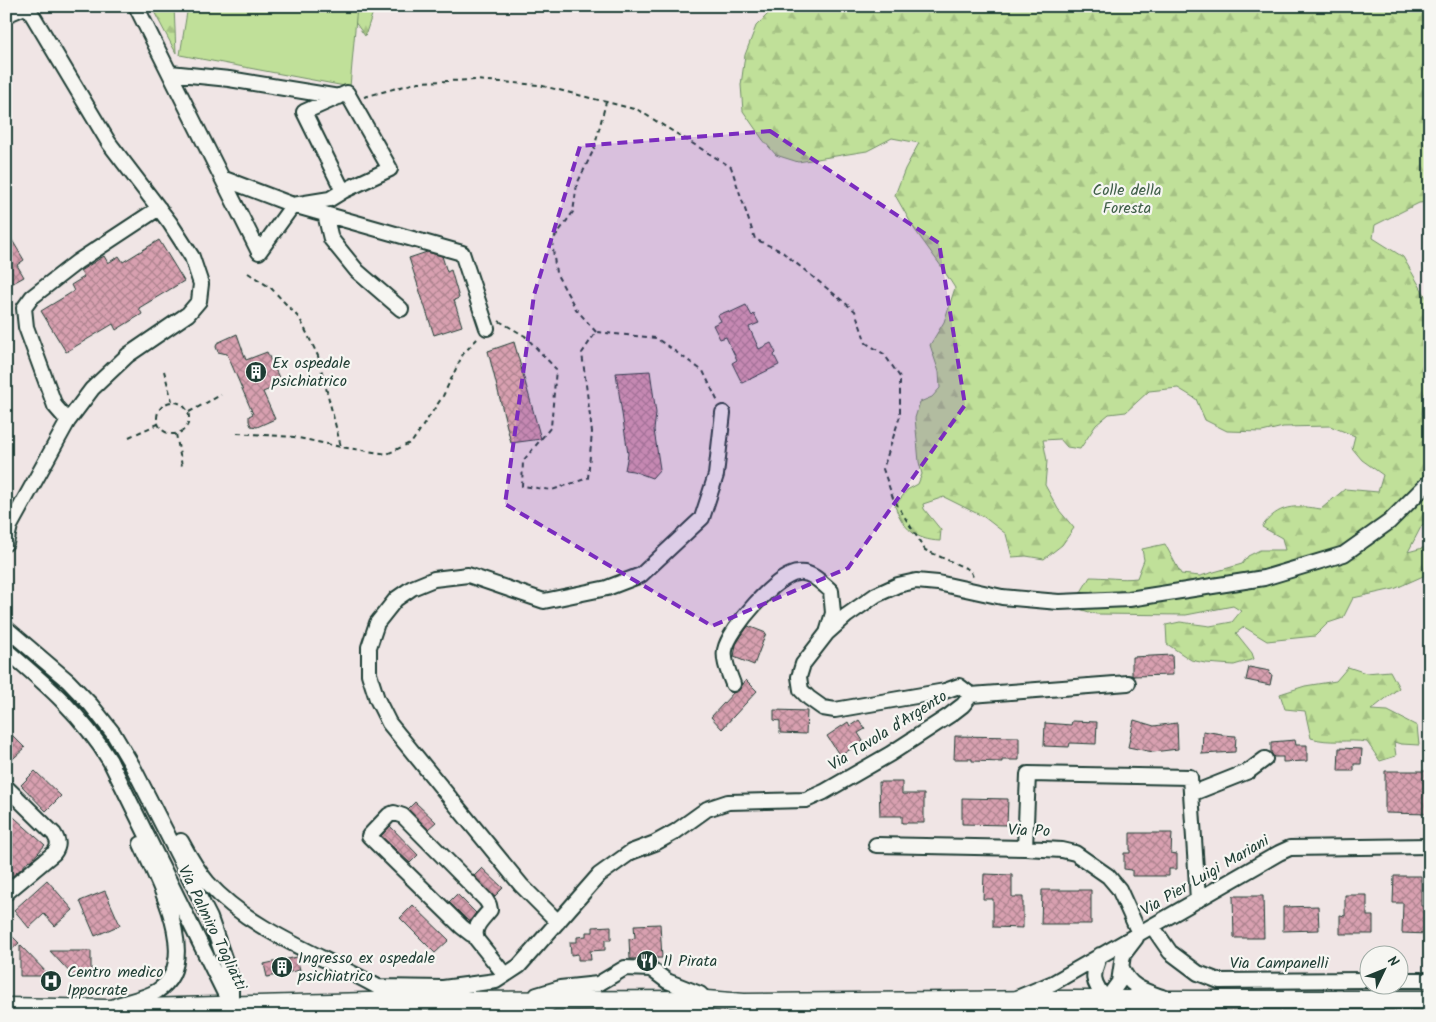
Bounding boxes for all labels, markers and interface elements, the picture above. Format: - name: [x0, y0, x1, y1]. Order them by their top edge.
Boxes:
- park label: Colle della Foresta: [1093, 178, 1161, 221]
- place label: Ex ospedale psichiatrico: [271, 351, 350, 394]
- building icon: Ex ospedale psichiatrico: [244, 360, 268, 384]
- street label: Via Tavola d'Argento: [824, 684, 952, 778]
- street label: Via Po: [1007, 818, 1051, 844]
- street label: Via Pier Luigi Mariani: [1136, 828, 1275, 923]
- street label: Via Palmiro Togliatti: [171, 861, 254, 996]
- north arrow: [1358, 944, 1408, 994]
- place label: Ingresso ex ospedale psichiatrico: [297, 946, 435, 989]
- restaurant icon: Il Pirata: [635, 949, 659, 973]
- place label: Il Pirata: [663, 949, 717, 974]
- street label: Via Campanelli: [1230, 951, 1329, 976]
- text: N: [1382, 951, 1404, 973]
- building icon: Ingresso ex ospedale psichiatrico: [270, 955, 294, 979]
- place label: Centro medico Ippocrate: [67, 960, 164, 1003]
- hospital icon: Centro medico Ippocrate: [39, 969, 63, 993]

